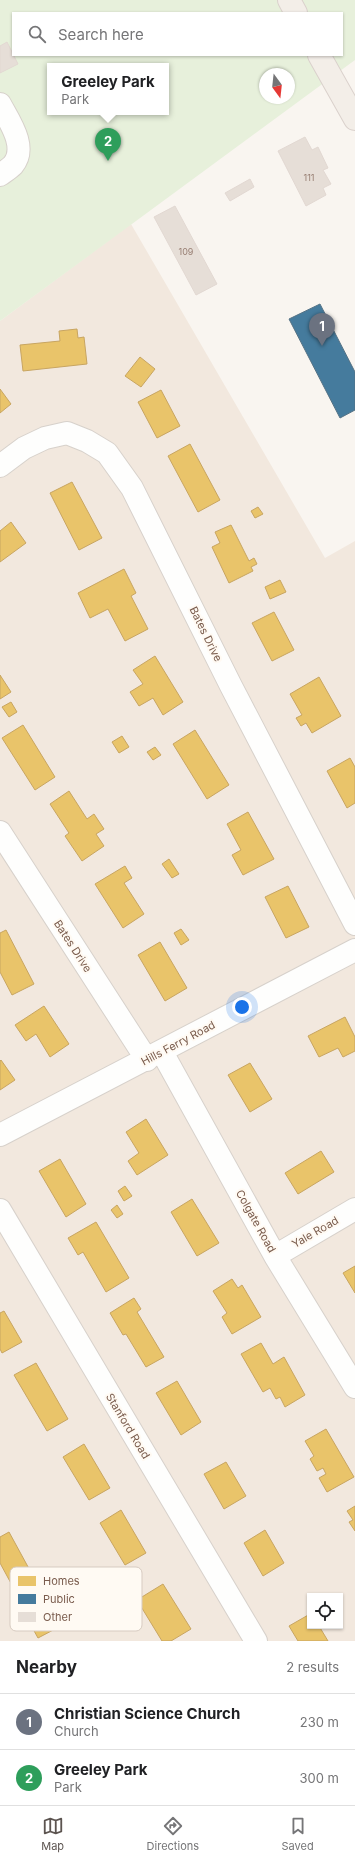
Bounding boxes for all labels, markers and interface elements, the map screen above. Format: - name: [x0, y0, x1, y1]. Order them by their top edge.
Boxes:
- search box: [12, 12, 343, 56]
- icon: search: [26, 23, 48, 45]
- text: Search here: [58, 25, 144, 44]
- popup: [47, 63, 169, 115]
- north arrow: [259, 68, 295, 104]
- text: Greeley Park: [61, 72, 155, 91]
- text: Park: [61, 91, 89, 107]
- pin: 2: [95, 128, 121, 161]
- house number: 111: [304, 172, 314, 183]
- house number: 109: [179, 246, 194, 257]
- pin: 1: [309, 313, 335, 346]
- street label: Bates Drive: [187, 604, 225, 664]
- street label: Bates Drive: [51, 917, 95, 975]
- your location: [232, 997, 252, 1017]
- street label: Hills Ferry Road: [139, 1018, 217, 1068]
- street label: Colgate Road: [233, 1187, 279, 1255]
- street label: Yale Road: [289, 1213, 341, 1251]
- street label: Stanford Road: [103, 1391, 153, 1461]
- legend: [10, 1567, 142, 1631]
- text: Homes: [43, 1574, 80, 1588]
- text: Public: [43, 1592, 75, 1606]
- map controls: [307, 1593, 343, 1629]
- button: locate: [307, 1593, 343, 1629]
- text: Other: [43, 1610, 72, 1624]
- text: Nearby: [16, 1657, 77, 1677]
- text: 2 results: [286, 1659, 339, 1675]
- text: Christian Science Church: [54, 1704, 240, 1723]
- text: 1: [26, 1714, 32, 1730]
- text: 230 m: [300, 1714, 339, 1730]
- text: Church: [54, 1723, 99, 1739]
- text: Greeley Park: [54, 1760, 147, 1779]
- text: 2: [25, 1770, 33, 1786]
- text: 300 m: [300, 1770, 339, 1786]
- text: Park: [54, 1779, 82, 1795]
- tab: Map: [41, 1815, 64, 1853]
- tab: Directions: [147, 1815, 199, 1853]
- tab: Saved: [282, 1815, 314, 1853]

